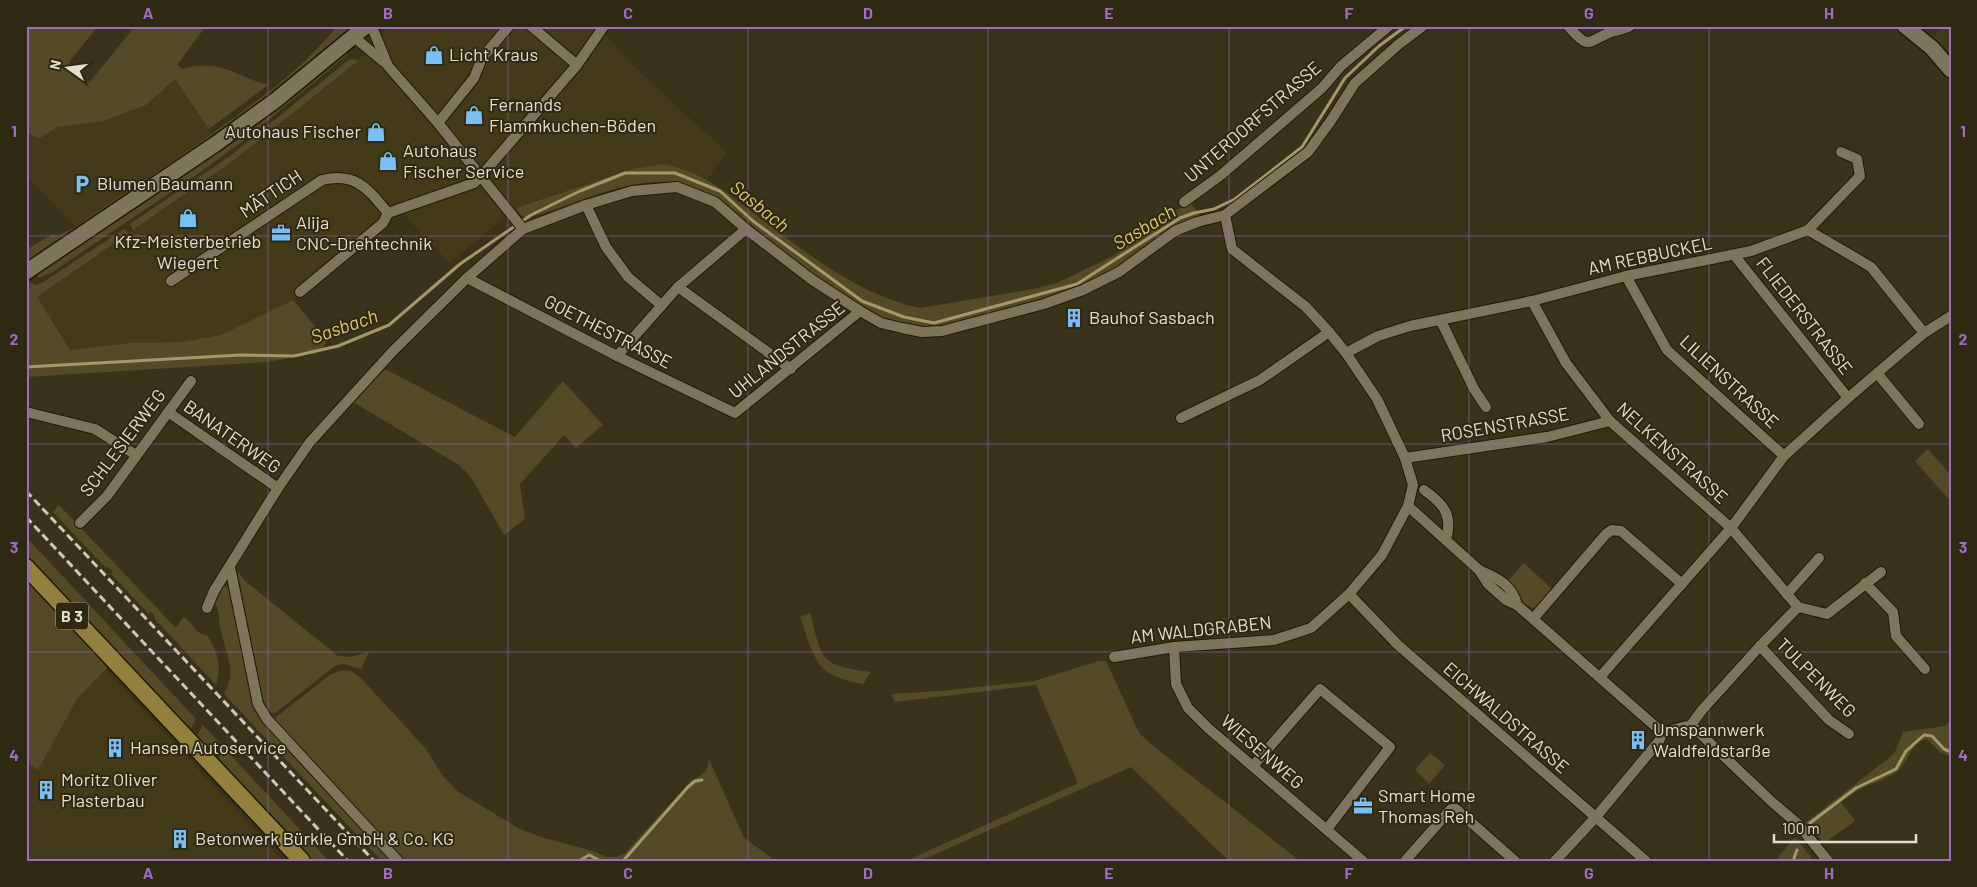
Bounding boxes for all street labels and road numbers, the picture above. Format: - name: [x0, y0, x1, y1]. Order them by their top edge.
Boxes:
- street label: UNTERDORFSTRASSE: [1180, 56, 1325, 187]
- street label: MÄTTICH: [235, 164, 306, 222]
- street label: AM REBBUCKEL: [1586, 231, 1714, 279]
- street label: FLIEDERSTRASSE: [1752, 252, 1858, 379]
- street label: GOETHESTRASSE: [541, 289, 676, 373]
- street label: UHLANDSTRASSE: [724, 296, 849, 403]
- street label: LILIENSTRASSE: [1676, 330, 1784, 433]
- street label: SCHLESIERWEG: [75, 384, 170, 500]
- street label: BANATERWEG: [180, 395, 285, 478]
- street label: NELKENSTRASSE: [1613, 397, 1733, 508]
- street label: ROSENSTRASSE: [1439, 402, 1571, 446]
- road number: B 3: [56, 602, 88, 630]
- street label: AM WALDGRABEN: [1129, 611, 1273, 647]
- street label: TULPENWEG: [1772, 633, 1861, 722]
- street label: EICHWALDSTRASSE: [1439, 657, 1574, 778]
- street label: WIESENWEG: [1217, 709, 1309, 793]

